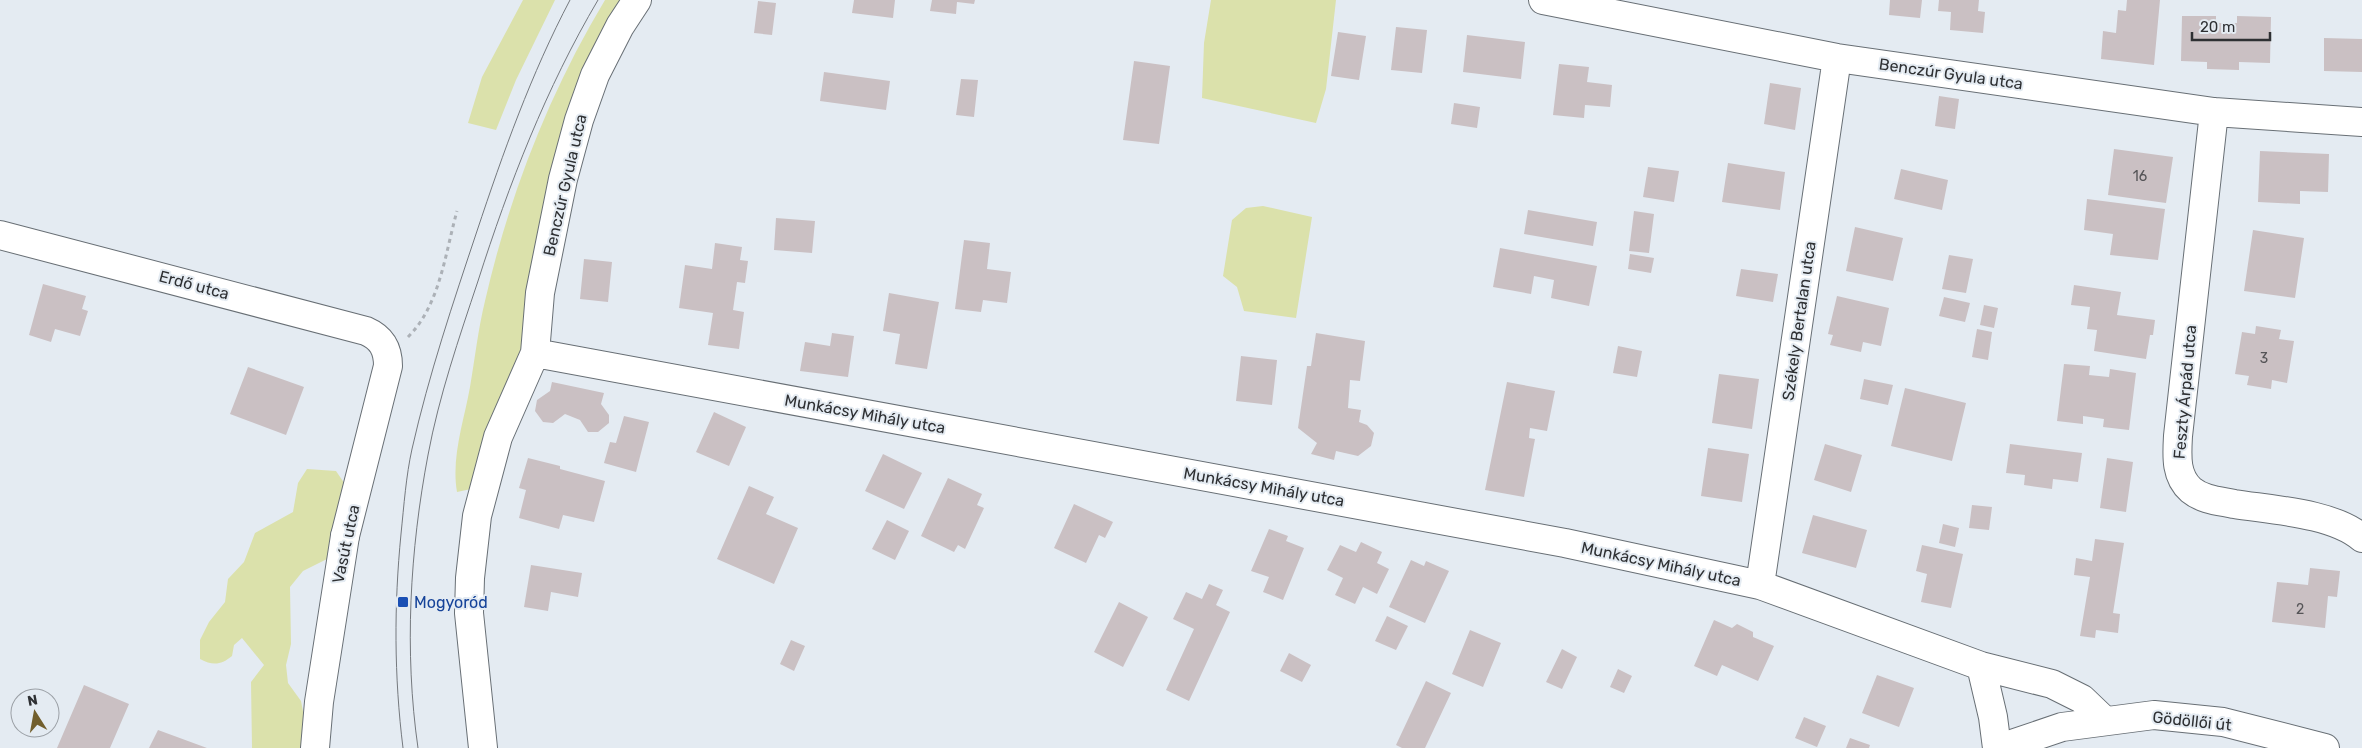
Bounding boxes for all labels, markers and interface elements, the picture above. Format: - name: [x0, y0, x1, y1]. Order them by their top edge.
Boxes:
- scale bar: [2192, 10, 2270, 42]
- text: 20 m: [2200, 18, 2235, 36]
- street label: Benczúr Gyula utca: [1878, 54, 2024, 94]
- street label: Benczúr Gyula utca: [539, 112, 591, 258]
- house number: 16: [2133, 168, 2147, 185]
- street label: Székely Bertalan utca: [1778, 240, 1820, 402]
- street label: Erdő utca: [157, 267, 231, 303]
- street label: Feszty Árpád utca: [2170, 324, 2200, 460]
- house number: 3: [2260, 350, 2268, 367]
- street label: Munkácsy Mihály utca: [783, 390, 947, 438]
- street label: Munkácsy Mihály utca: [1182, 463, 1346, 511]
- street label: Vasút utca: [328, 503, 364, 585]
- street label: Munkácsy Mihály utca: [1579, 538, 1743, 590]
- place label: Mogyoród: [414, 593, 488, 612]
- marker: Mogyoród: [396, 595, 410, 609]
- house number: 2: [2296, 601, 2304, 618]
- north arrow: [10, 688, 60, 738]
- text: N: [26, 691, 39, 710]
- street label: Gödöllői út: [2152, 707, 2232, 735]

